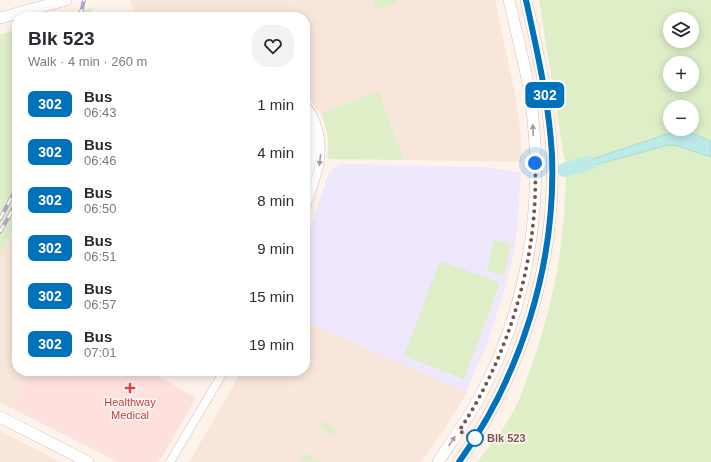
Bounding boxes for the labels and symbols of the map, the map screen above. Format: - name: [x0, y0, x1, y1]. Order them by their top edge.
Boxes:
- line badge: 302: [522, 82, 568, 108]
- one-way arrow: [530, 124, 537, 136]
- your location: [525, 153, 545, 173]
- one-way arrow: [317, 154, 323, 166]
- marker: Healthway Medical: [124, 382, 136, 394]
- place label: Healthway Medical: [104, 396, 156, 421]
- marker: Blk 523: [466, 429, 484, 447]
- place label: Blk 523: [487, 432, 526, 444]
- one-way arrow: [448, 436, 456, 447]

